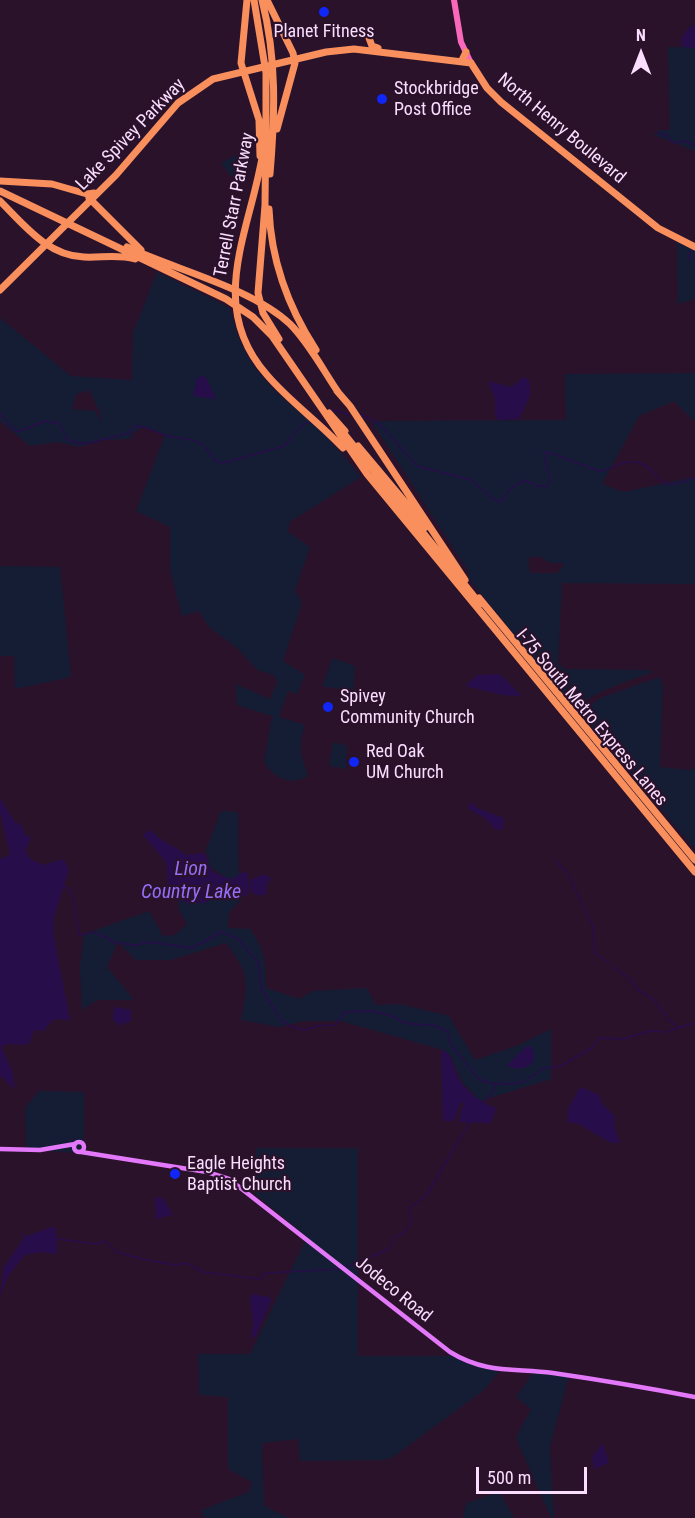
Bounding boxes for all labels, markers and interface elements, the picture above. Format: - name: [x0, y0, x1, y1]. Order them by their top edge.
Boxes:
- marker: Planet Fitness: [317, 5, 331, 19]
- place label: Planet Fitness: [273, 21, 375, 43]
- north arrow: [611, 24, 671, 84]
- text: N: [636, 26, 646, 45]
- street label: North Henry Boulevard: [493, 69, 629, 189]
- street label: Lake Spivey Parkway: [72, 75, 190, 195]
- place label: Stockbridge Post Office: [394, 78, 479, 121]
- marker: Stockbridge Post Office: [375, 92, 389, 106]
- street label: Terrell Starr Parkway: [210, 131, 260, 279]
- street label: I-75 South Metro Express Lanes: [511, 625, 671, 811]
- place label: Spivey Community Church: [340, 686, 475, 728]
- marker: Spivey Community Church: [321, 700, 335, 714]
- place label: Red Oak UM Church: [366, 741, 444, 783]
- marker: Red Oak UM Church: [347, 755, 361, 769]
- water label: Lion Country Lake: [141, 858, 241, 905]
- place label: Eagle Heights Baptist Church: [187, 1153, 291, 1196]
- marker: Eagle Heights Baptist Church: [168, 1167, 182, 1181]
- street label: Jodeco Road: [350, 1252, 436, 1328]
- scale bar: [479, 1455, 590, 1493]
- text: 500 m: [487, 1467, 531, 1488]

